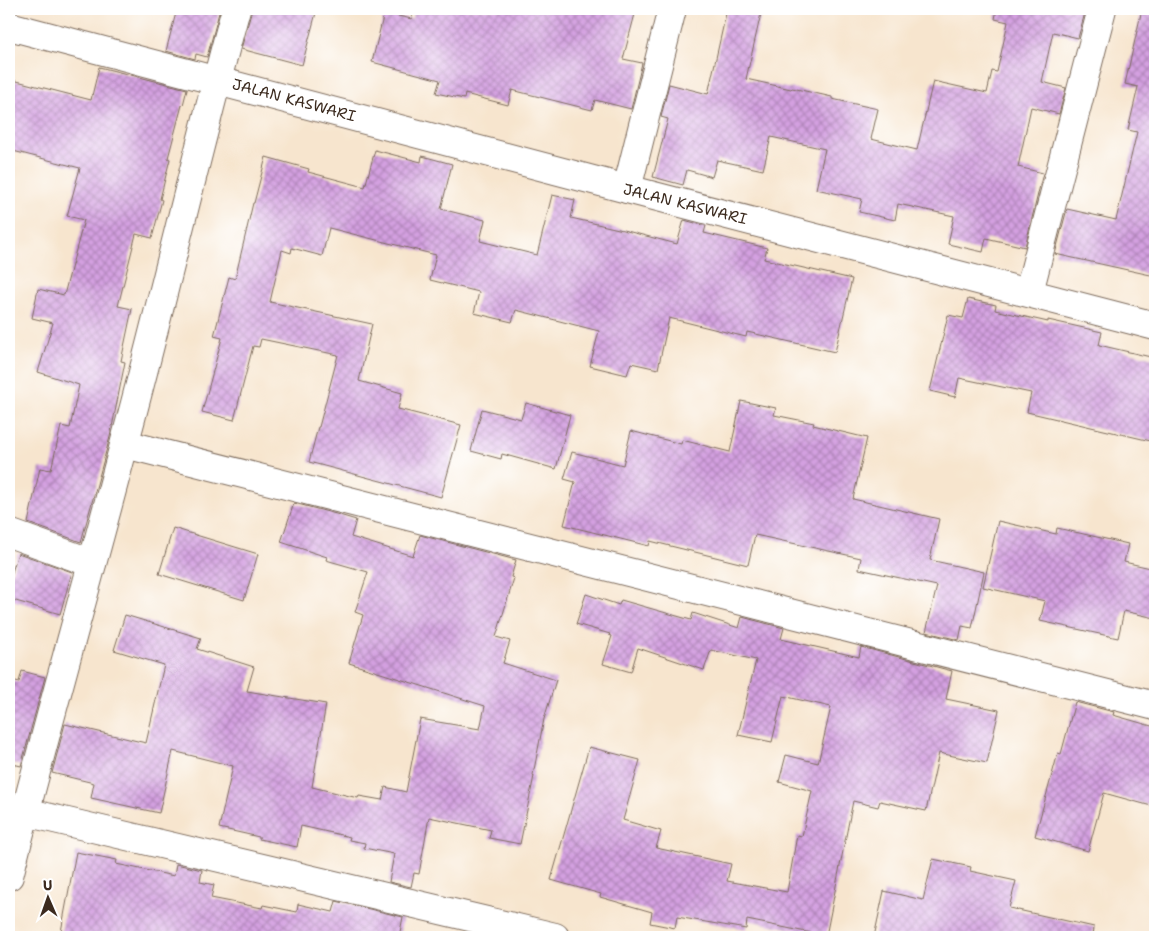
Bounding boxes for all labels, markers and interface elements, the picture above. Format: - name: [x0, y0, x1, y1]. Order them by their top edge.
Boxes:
- street label: JALAN KASWARI: [230, 74, 358, 126]
- street label: JALAN KASWARI: [621, 179, 749, 229]
- north arrow: [22, 874, 72, 924]
- text: U: [42, 876, 53, 894]

